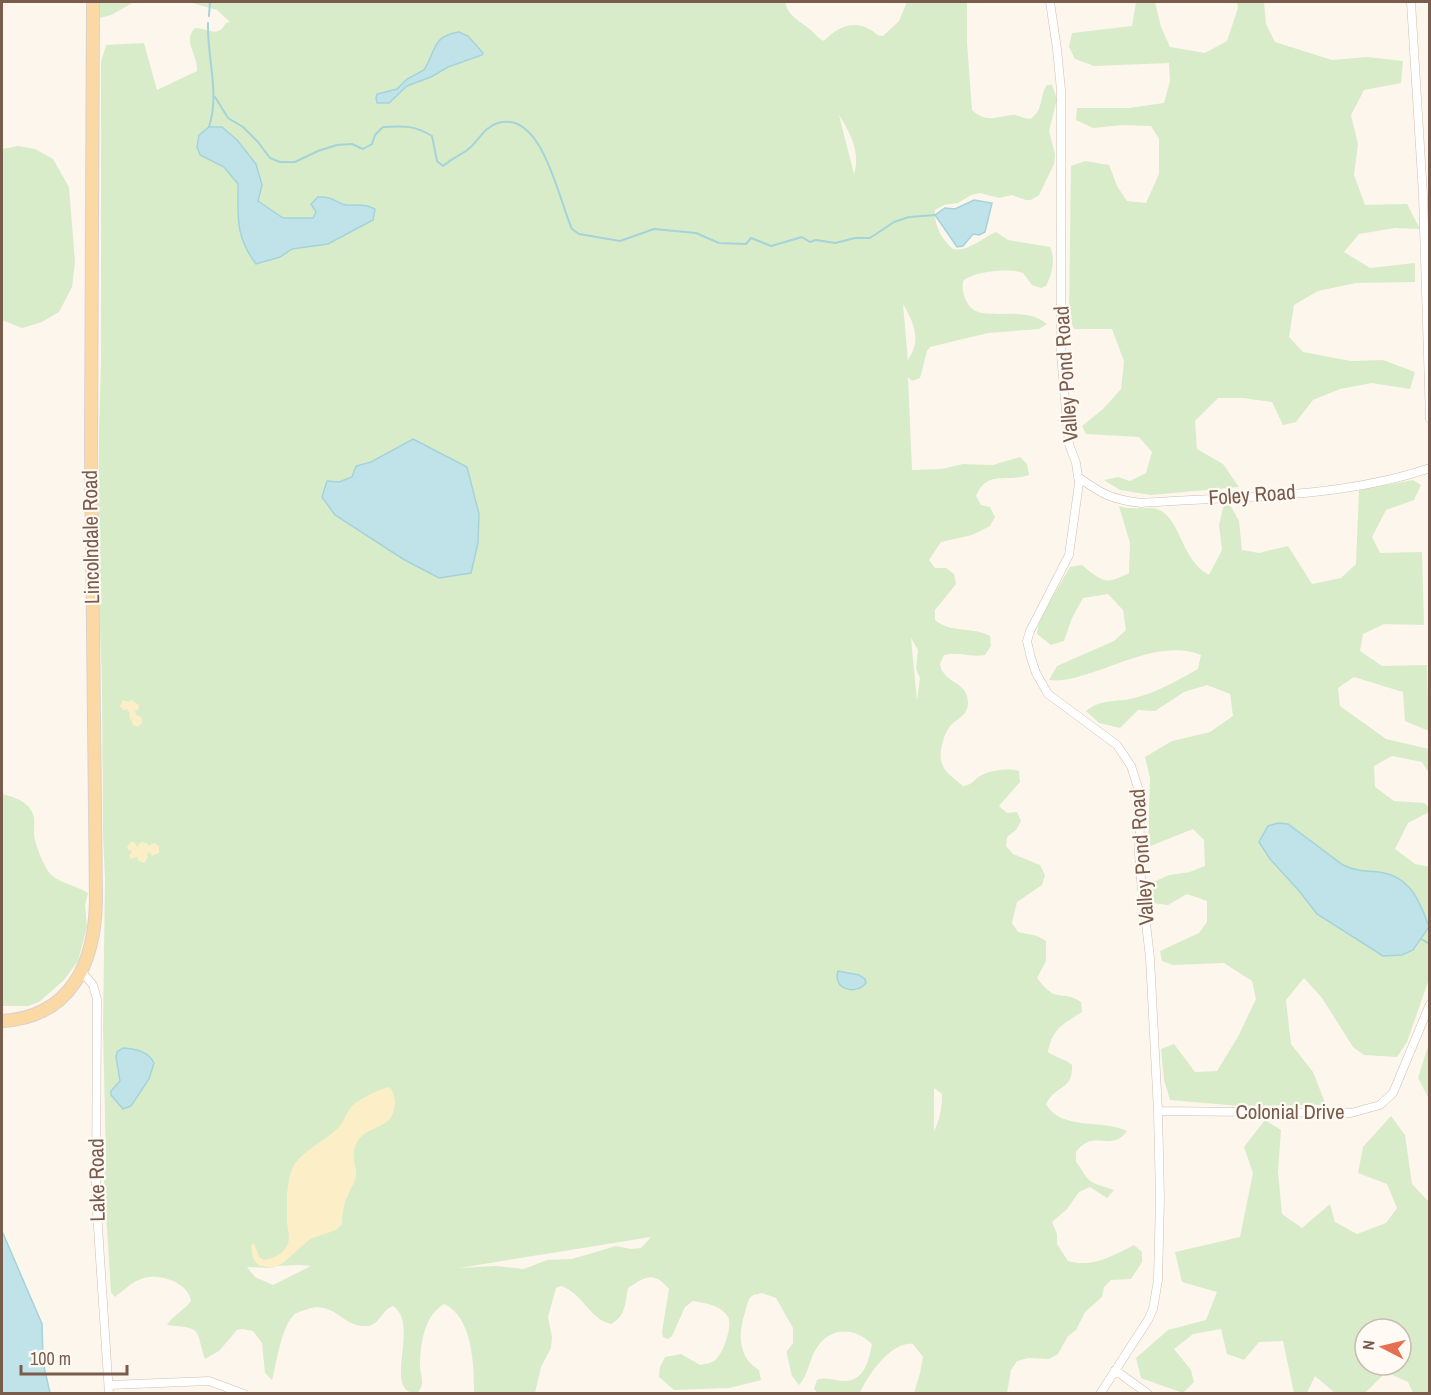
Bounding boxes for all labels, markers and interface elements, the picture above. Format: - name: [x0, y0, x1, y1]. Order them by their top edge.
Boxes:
- street label: Valley Pond Road: [1046, 305, 1085, 443]
- street label: Lincolndale Road: [75, 470, 106, 604]
- street label: Foley Road: [1207, 477, 1296, 512]
- street label: Valley Pond Road: [1122, 788, 1161, 926]
- street label: Colonial Drive: [1235, 1097, 1345, 1126]
- street label: Lake Road: [81, 1138, 112, 1222]
- north arrow: [1353, 1317, 1413, 1377]
- scale bar: [21, 1338, 128, 1376]
- text: N: [1357, 1339, 1380, 1351]
- text: 100 m: [30, 1346, 71, 1371]

